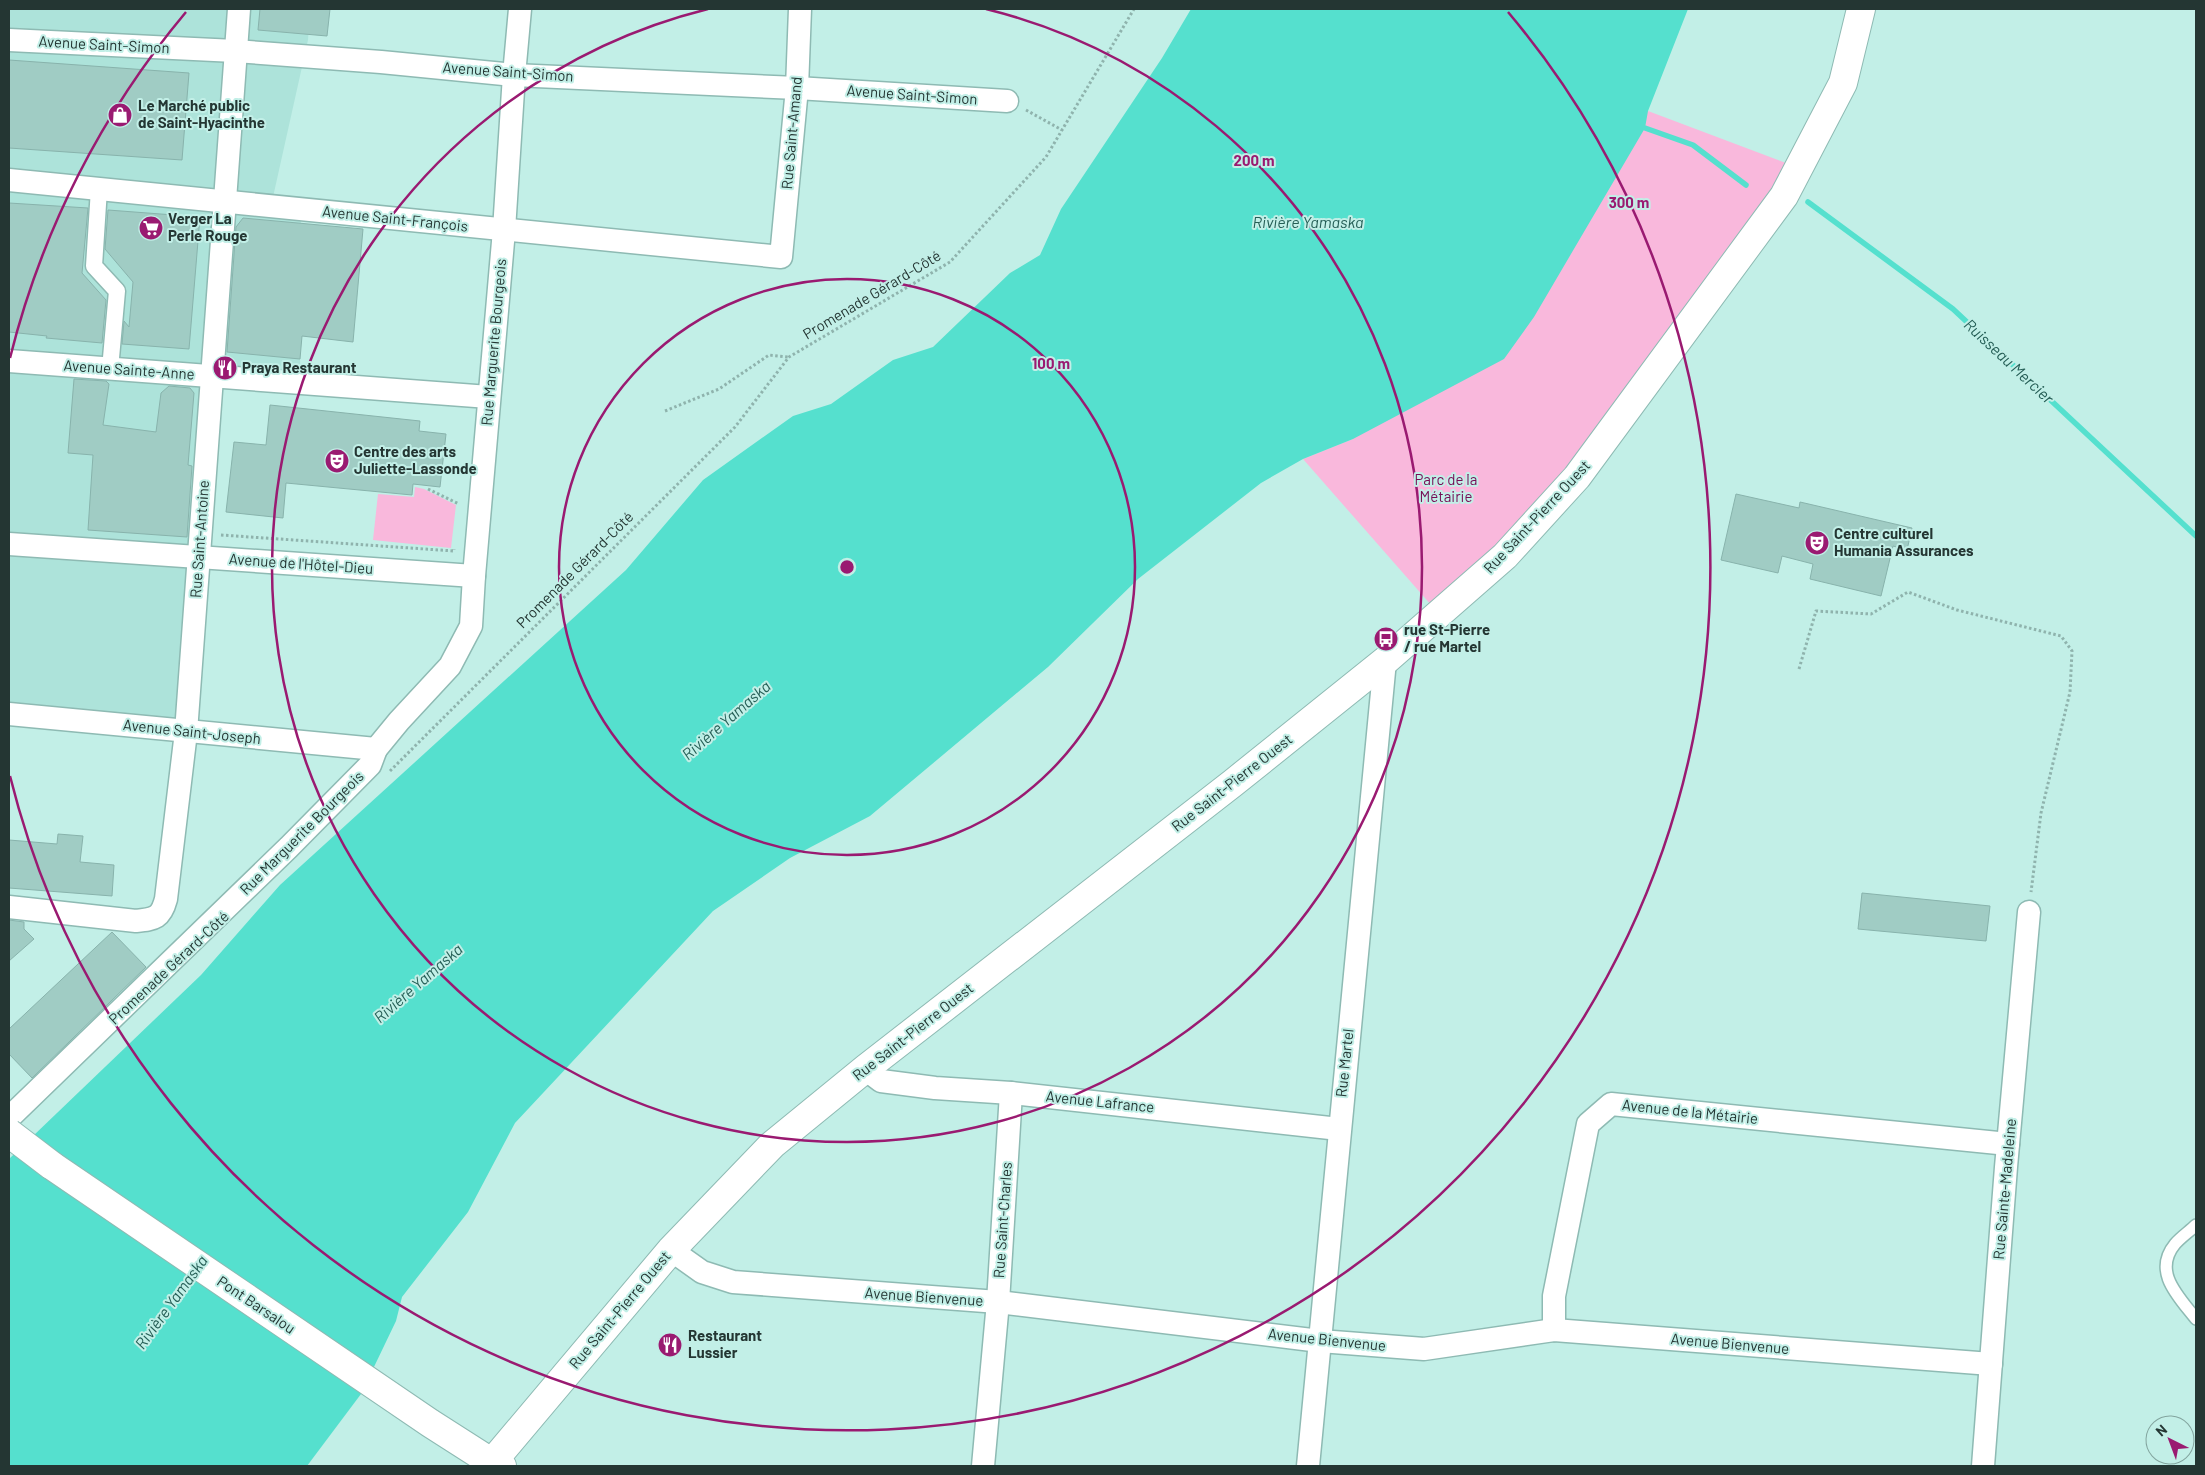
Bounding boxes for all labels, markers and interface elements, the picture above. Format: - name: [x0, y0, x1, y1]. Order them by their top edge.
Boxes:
- street label: Avenue Saint-Simon: [38, 32, 170, 56]
- street label: Avenue Saint-Simon: [442, 57, 574, 85]
- street label: Rue Saint-Amand: [777, 76, 805, 190]
- street label: Avenue Saint-Simon: [846, 80, 978, 108]
- place label: Le Marché public de Saint-Hyacinthe: [138, 96, 265, 131]
- shop icon: Le Marché public de Saint-Hyacinthe: [107, 102, 133, 128]
- text: 200 m: [1233, 151, 1275, 169]
- text: 300 m: [1609, 193, 1649, 211]
- street label: Avenue Saint-François: [321, 201, 469, 235]
- place label: Verger La Perle Rouge: [168, 209, 247, 244]
- water label: Rivière Yamaska: [1253, 212, 1364, 231]
- supermarket icon: Verger La Perle Rouge: [138, 215, 164, 241]
- street label: Promenade Gérard-Côté: [799, 246, 944, 342]
- street label: Rue Marguerite Bourgeois: [477, 258, 509, 426]
- water label: Ruisseau Mercier: [1961, 314, 2059, 408]
- text: 100 m: [1032, 354, 1070, 372]
- street label: Avenue Sainte-Anne: [63, 355, 195, 383]
- restaurant icon: Praya Restaurant: [212, 355, 238, 381]
- place label: Praya Restaurant: [242, 358, 357, 376]
- place label: Centre des arts Juliette-Lassonde: [354, 442, 477, 477]
- theatre icon: Centre des arts Juliette-Lassonde: [324, 448, 350, 474]
- street label: Rue Saint-Pierre Ouest: [1479, 456, 1593, 577]
- park label: Parc de la Métairie: [1415, 470, 1478, 505]
- street label: Rue Saint-Antoine: [186, 479, 212, 598]
- street label: Promenade Gérard-Côté: [512, 507, 636, 631]
- place label: Centre culturel Humania Assurances: [1834, 524, 1974, 559]
- theatre icon: Centre culturel Humania Assurances: [1804, 530, 1830, 556]
- street label: Avenue de l'Hôtel-Dieu: [228, 549, 374, 577]
- centre of rings: [838, 558, 856, 576]
- place label: rue St-Pierre / rue Martel: [1404, 620, 1490, 655]
- bus stop icon: rue St-Pierre / rue Martel: [1373, 626, 1399, 652]
- water label: Rivière Yamaska: [678, 676, 774, 763]
- street label: Avenue Saint-Joseph: [122, 715, 262, 747]
- street label: Rue Saint-Pierre Ouest: [1167, 730, 1295, 835]
- street label: Rue Marguerite Bourgeois: [236, 767, 367, 898]
- street label: Promenade Gérard-Côté: [105, 907, 232, 1028]
- water label: Rivière Yamaska: [370, 939, 466, 1026]
- street label: Rue Saint-Pierre Ouest: [848, 979, 976, 1084]
- street label: Rue Martel: [1331, 1028, 1357, 1098]
- street label: Avenue Lafrance: [1045, 1086, 1155, 1116]
- street label: Avenue de la Métairie: [1621, 1095, 1759, 1127]
- street label: Rue Sainte-Madeleine: [1989, 1118, 2019, 1260]
- street label: Rue Saint-Charles: [989, 1161, 1015, 1279]
- street label: Rue Saint-Pierre Ouest: [565, 1247, 674, 1372]
- water label: Rivière Yamaska: [130, 1251, 211, 1352]
- street label: Pont Barsalou: [214, 1271, 299, 1337]
- street label: Avenue Bienvenue: [864, 1283, 984, 1309]
- street label: Avenue Bienvenue: [1267, 1324, 1387, 1354]
- place label: Restaurant Lussier: [688, 1326, 762, 1361]
- street label: Avenue Bienvenue: [1670, 1329, 1790, 1357]
- restaurant icon: Restaurant Lussier: [657, 1332, 683, 1358]
- north arrow: [2145, 1415, 2195, 1465]
- text: N: [2152, 1421, 2170, 1439]

